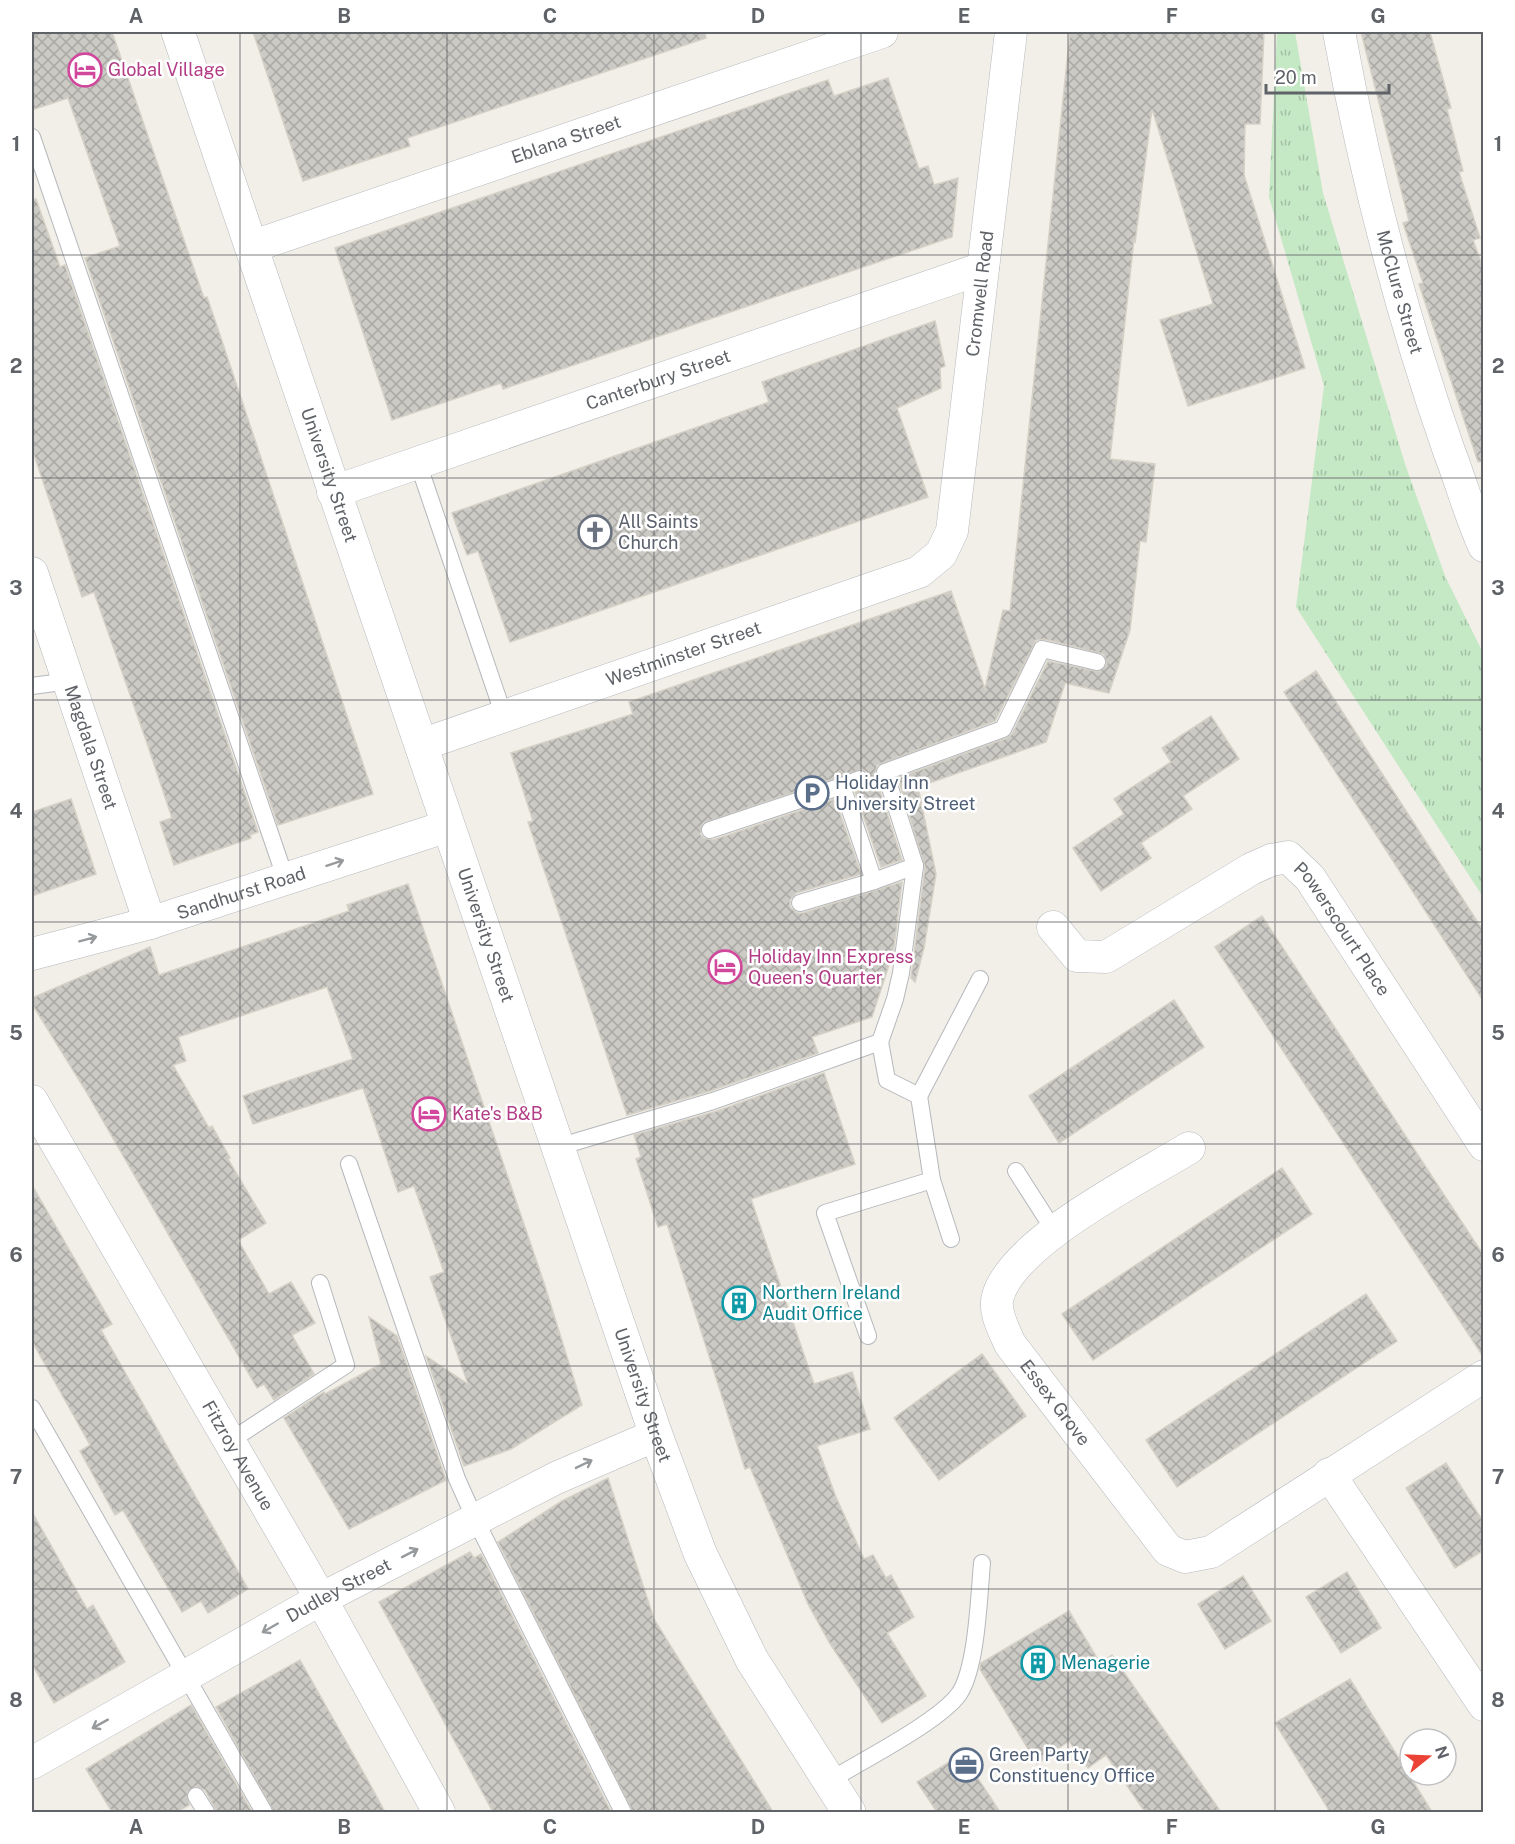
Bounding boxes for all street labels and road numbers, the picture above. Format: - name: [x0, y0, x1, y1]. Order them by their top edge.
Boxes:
- street label: Eblana Street: [509, 111, 624, 168]
- street label: McClure Street: [1373, 228, 1427, 356]
- street label: Cromwell Road: [962, 230, 997, 358]
- street label: Canterbury Street: [583, 345, 733, 414]
- street label: University Street: [297, 405, 362, 545]
- street label: Westminster Street: [603, 617, 764, 690]
- street label: Magdala Street: [61, 682, 122, 812]
- street label: Powerscourt Place: [1290, 857, 1395, 1000]
- street label: Sandhurst Road: [174, 862, 308, 924]
- street label: University Street: [454, 865, 519, 1005]
- street label: University Street: [610, 1325, 676, 1465]
- street label: Essex Grove: [1016, 1355, 1095, 1450]
- street label: Fitzroy Avenue: [198, 1397, 278, 1514]
- street label: Dudley Street: [282, 1554, 394, 1626]

